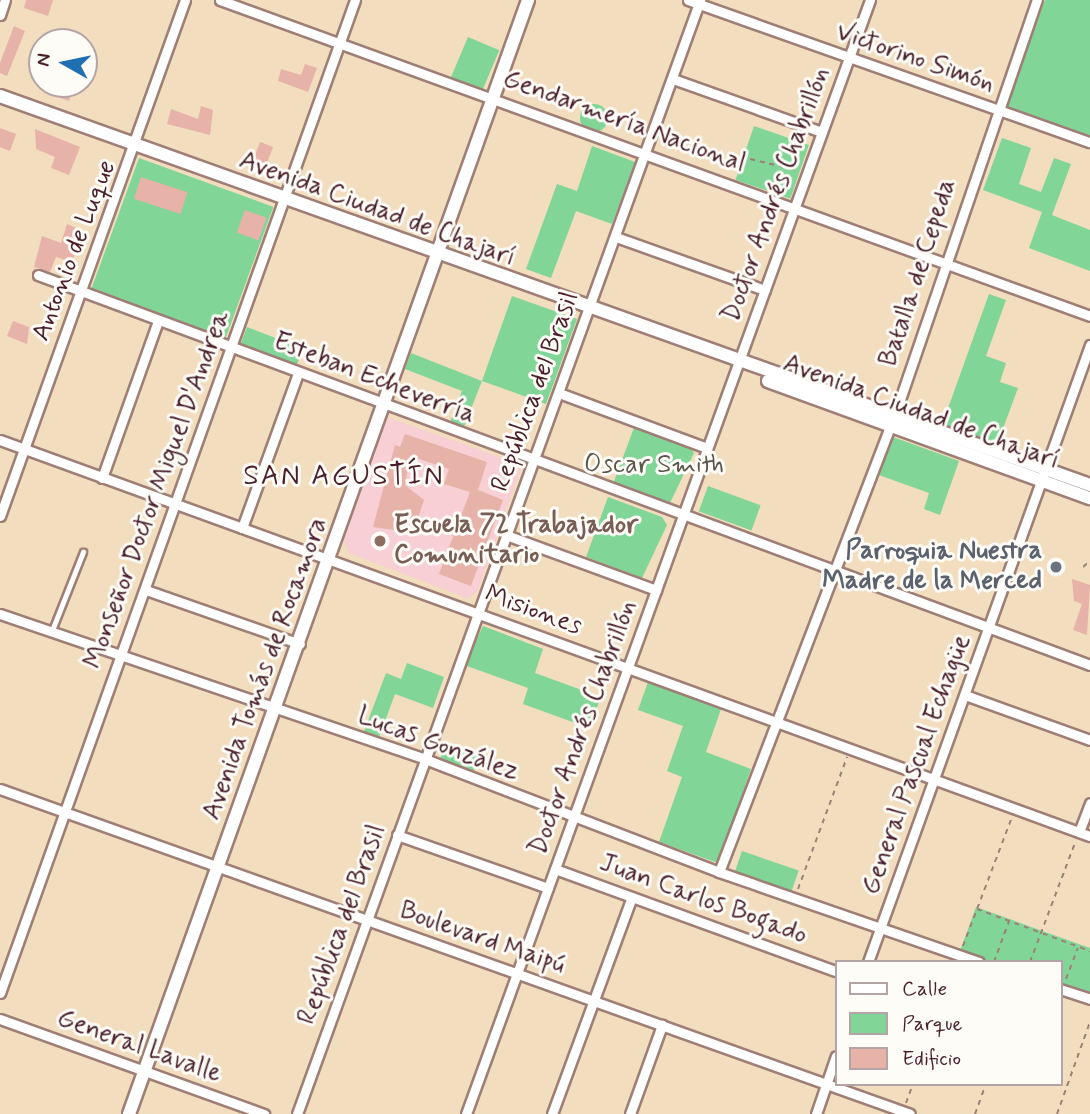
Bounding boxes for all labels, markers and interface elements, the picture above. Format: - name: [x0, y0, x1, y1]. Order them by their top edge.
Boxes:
- street label: Victorino Simón: [830, 17, 1000, 101]
- north arrow: [28, 28, 98, 98]
- text: N: [30, 52, 57, 68]
- street label: Doctor Andrés Chabrillón: [715, 61, 839, 329]
- street label: Gendarmería Nacional: [498, 63, 750, 181]
- street label: Avenida Ciudad de Chajarí: [234, 145, 520, 275]
- street label: Antonio de Luque: [27, 158, 123, 344]
- street label: Batalla de Cepeda: [873, 173, 965, 373]
- street label: República del Brasil: [485, 287, 587, 497]
- street label: Monseñor Doctor Miguel D'Andrea: [80, 310, 236, 670]
- street label: Esteban Echeverría: [269, 326, 479, 432]
- street label: Avenida Ciudad de Chajarí: [778, 348, 1064, 478]
- park label: Oscar Smith: [584, 450, 724, 482]
- district label: SAN AGUSTÍN: [244, 460, 444, 494]
- place label: Escuela 72 Trabajador Comunitario: [394, 510, 638, 572]
- street label: Avenida Tomás de Rocamora: [197, 514, 335, 824]
- marker: Escuela 72 Trabajador Comunitario: [372, 533, 388, 549]
- place label: Parroquia Nuestra Madre de la Merced: [823, 536, 1042, 598]
- marker: Parroquia Nuestra Madre de la Merced: [1048, 559, 1064, 575]
- street label: Misiones: [480, 579, 586, 643]
- street label: Doctor Andrés Chabrillón: [522, 594, 646, 862]
- street label: General Pascual Echagüe: [855, 631, 979, 899]
- street label: Lucas González: [352, 701, 524, 789]
- street label: República del Brasil: [292, 820, 394, 1030]
- street label: Juan Carlos Bogado: [597, 849, 809, 951]
- street label: Boulevard Maipú: [394, 896, 570, 982]
- legend: [834, 960, 1062, 1086]
- text: Calle: [902, 975, 947, 1003]
- street label: General Lavalle: [51, 1002, 227, 1092]
- text: Parque: [902, 1010, 962, 1038]
- text: Edificio: [902, 1045, 961, 1073]

